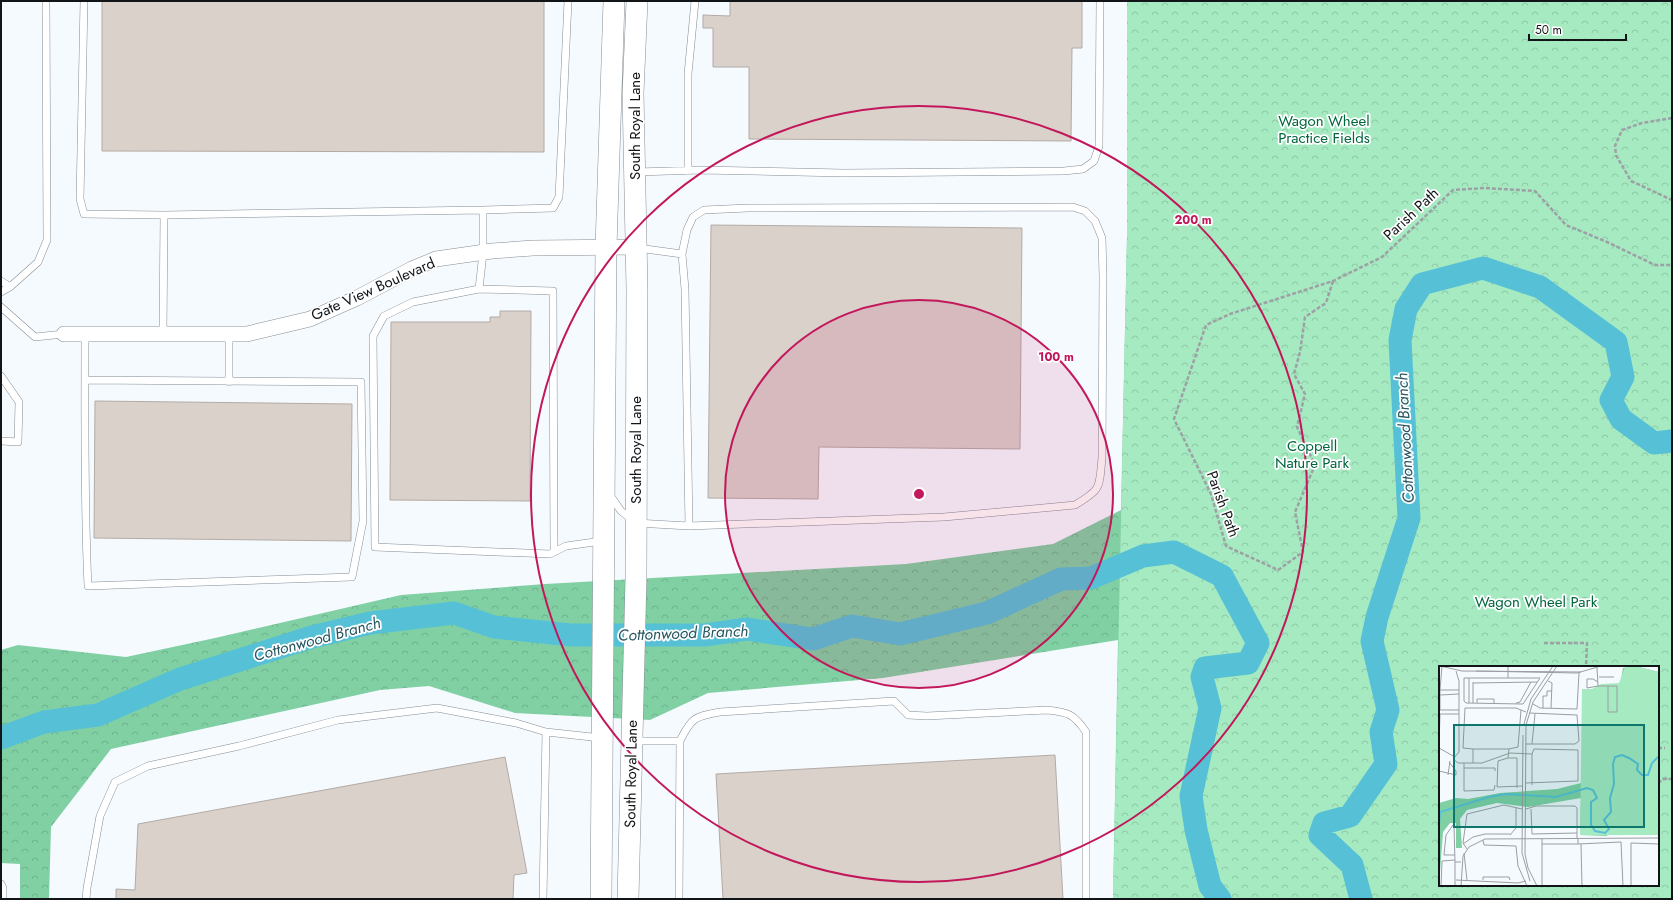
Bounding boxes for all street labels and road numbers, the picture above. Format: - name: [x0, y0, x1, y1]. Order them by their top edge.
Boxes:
- street label: South Royal Lane: [624, 72, 646, 180]
- street label: Parish Path: [1378, 182, 1444, 246]
- street label: Gate View Boulevard: [308, 252, 438, 326]
- street label: South Royal Lane: [625, 396, 647, 504]
- street label: Parish Path: [1201, 468, 1245, 540]
- street label: South Royal Lane: [619, 720, 643, 828]

